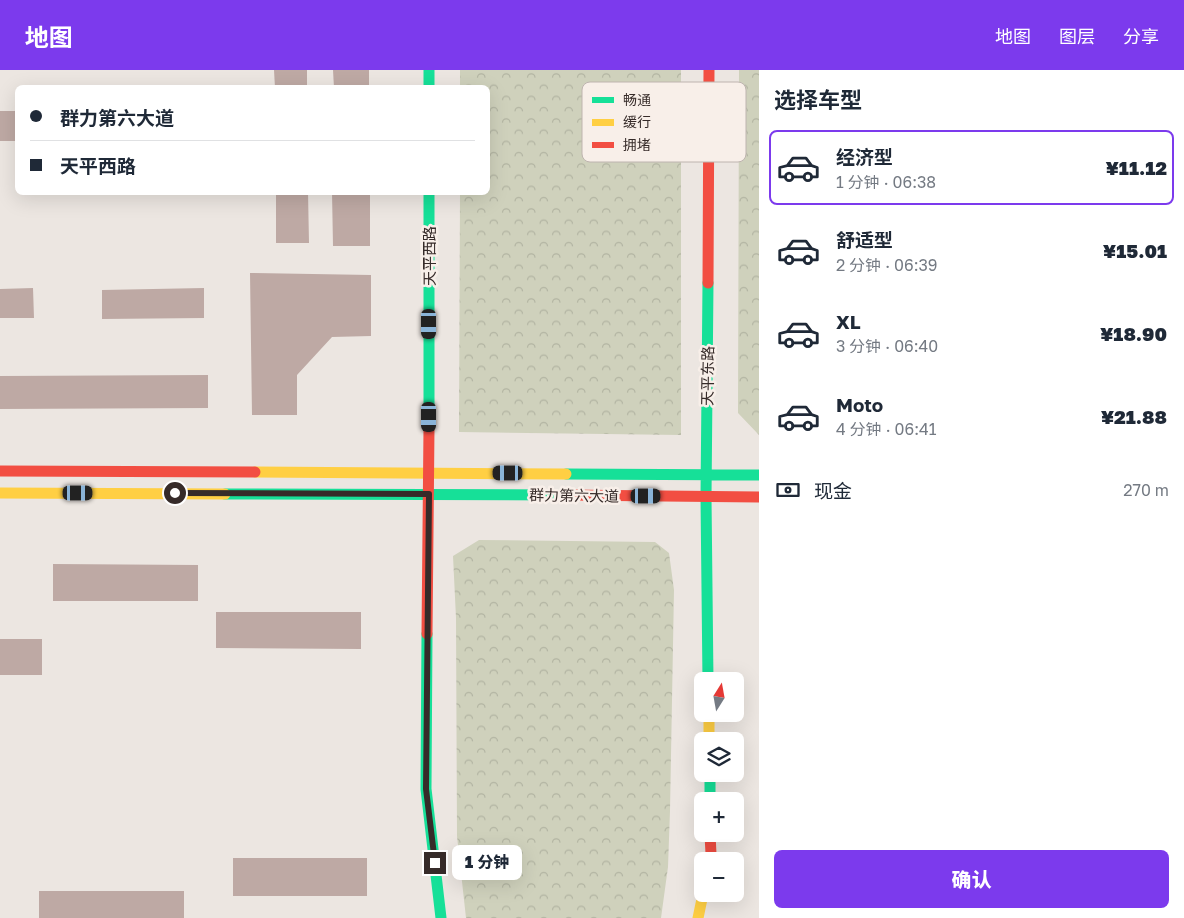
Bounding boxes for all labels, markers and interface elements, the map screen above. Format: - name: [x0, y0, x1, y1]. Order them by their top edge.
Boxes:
- text: 地图: [25, 22, 73, 51]
- text: 地图: [995, 25, 1031, 47]
- text: 图层: [1059, 25, 1095, 47]
- text: 分享: [1123, 25, 1159, 47]
- legend: [582, 82, 746, 162]
- text: 选择车型: [774, 86, 862, 113]
- text: 畅通: [623, 91, 651, 108]
- text: 群力第六大道: [60, 106, 174, 129]
- text: 缓行: [623, 113, 651, 130]
- text: 拥堵: [623, 136, 651, 153]
- icon: car: [776, 145, 821, 190]
- text: 经济型: [836, 145, 893, 168]
- text: 天平西路: [60, 154, 136, 177]
- text: ¥11.12: [1105, 156, 1167, 179]
- text: 1 分钟 · 06:38: [836, 172, 936, 192]
- street label: 天平西路: [420, 226, 438, 286]
- icon: car: [776, 228, 821, 273]
- text: 舒适型: [836, 228, 893, 251]
- text: ¥15.01: [1103, 239, 1167, 262]
- text: 2 分钟 · 06:39: [836, 255, 938, 275]
- car: [421, 309, 436, 339]
- text: XL: [836, 310, 861, 333]
- icon: car: [776, 311, 821, 356]
- text: ¥18.90: [1100, 322, 1167, 345]
- text: 3 分钟 · 06:40: [836, 336, 938, 356]
- street label: 天平东路: [697, 346, 717, 406]
- text: Moto: [836, 393, 883, 416]
- icon: car: [776, 394, 821, 439]
- car: [421, 402, 436, 432]
- text: ¥21.88: [1101, 405, 1167, 428]
- text: 4 分钟 · 06:41: [836, 419, 936, 439]
- car: [493, 466, 523, 481]
- icon: cash: [774, 476, 802, 504]
- text: 现金: [814, 479, 852, 502]
- text: 270 m: [1123, 480, 1169, 500]
- route start: [164, 482, 186, 504]
- street label: 群力第六大道: [529, 485, 619, 505]
- car: [63, 486, 93, 501]
- car: [631, 489, 661, 504]
- north arrow: [694, 672, 744, 722]
- map controls: [694, 672, 744, 902]
- button: layers: [694, 732, 744, 782]
- button: +: [694, 792, 744, 842]
- callout: 1 分钟: [452, 846, 522, 880]
- button: 确认: [774, 850, 1169, 908]
- route end: [424, 852, 446, 874]
- text: 1 分钟: [465, 852, 509, 872]
- button: −: [694, 852, 744, 902]

